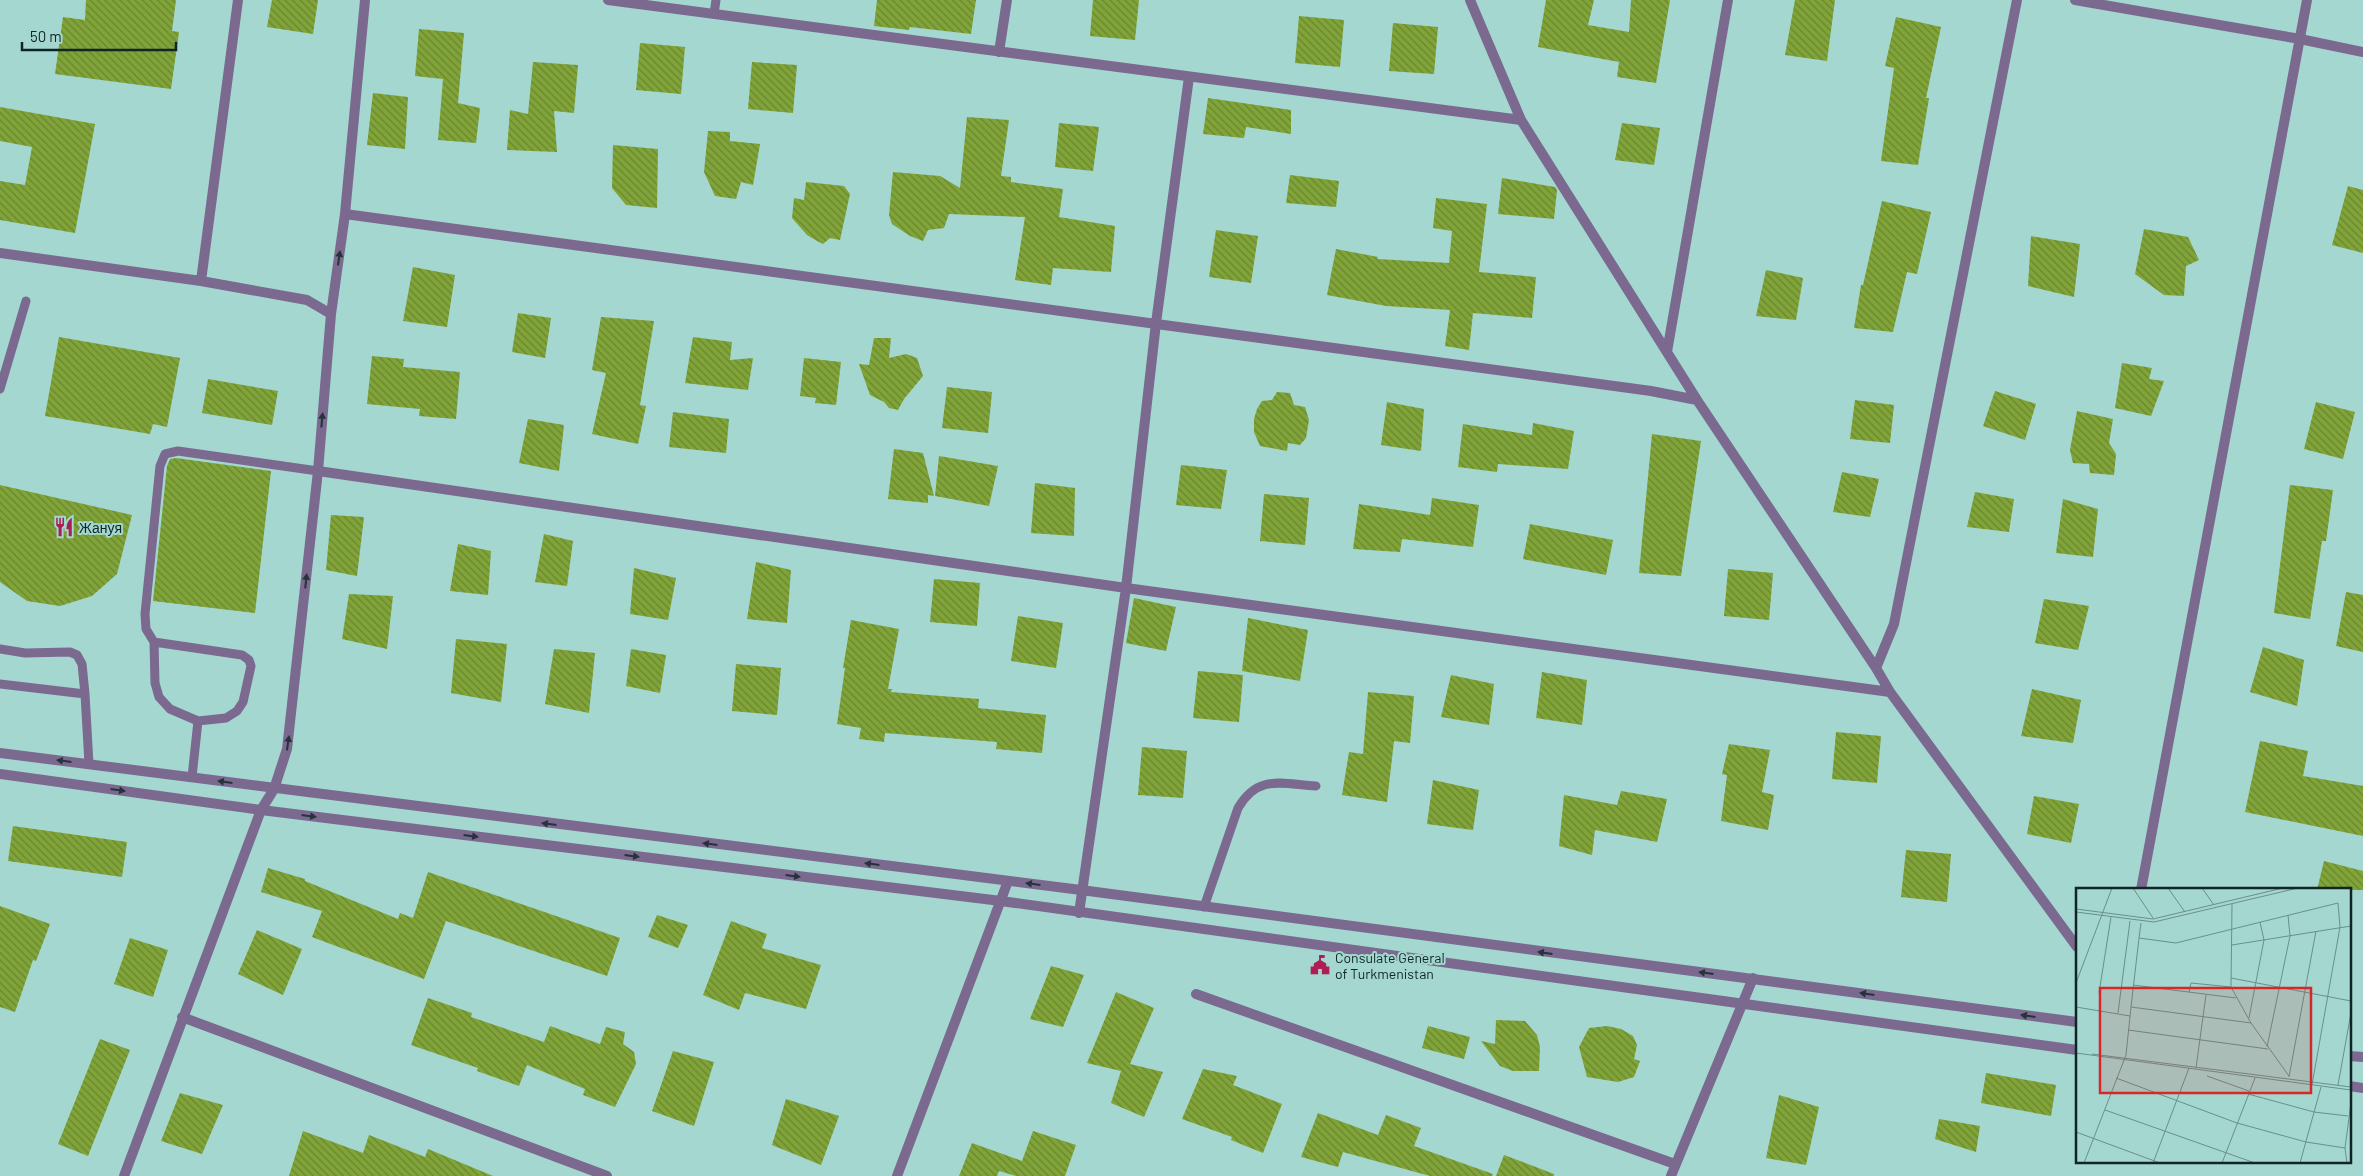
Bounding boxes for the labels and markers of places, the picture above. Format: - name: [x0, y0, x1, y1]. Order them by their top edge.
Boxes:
- restaurant icon: Жануя: [53, 516, 75, 538]
- place label: Жануя: [79, 519, 122, 536]
- place label: Consulate General of Turkmenistan: [1335, 949, 1445, 982]
- public building icon: Consulate General of Turkmenistan: [1309, 954, 1331, 976]

